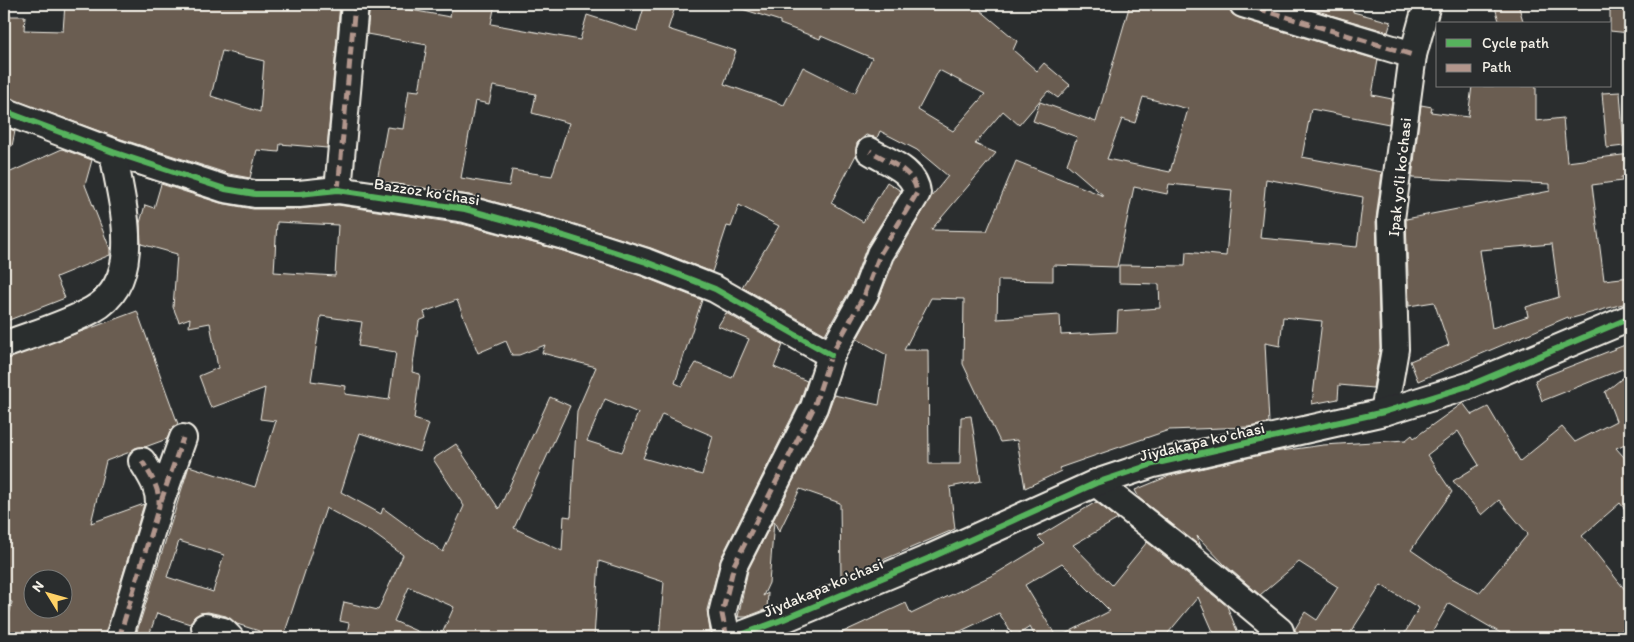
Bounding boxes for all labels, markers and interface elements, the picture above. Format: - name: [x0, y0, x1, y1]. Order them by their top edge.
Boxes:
- legend: [1436, 22, 1612, 88]
- text: Cycle path: [1482, 34, 1549, 52]
- text: Path: [1482, 58, 1511, 76]
- street label: Ipak yoʻli koʻchasi: [1384, 117, 1415, 237]
- street label: Bazzoz koʻchasi: [373, 174, 481, 209]
- street label: Jiydakapa ko'chasi: [1138, 418, 1266, 465]
- street label: Jiydakapa ko'chasi: [761, 554, 886, 621]
- north arrow: [22, 570, 72, 620]
- text: N: [28, 578, 48, 595]

